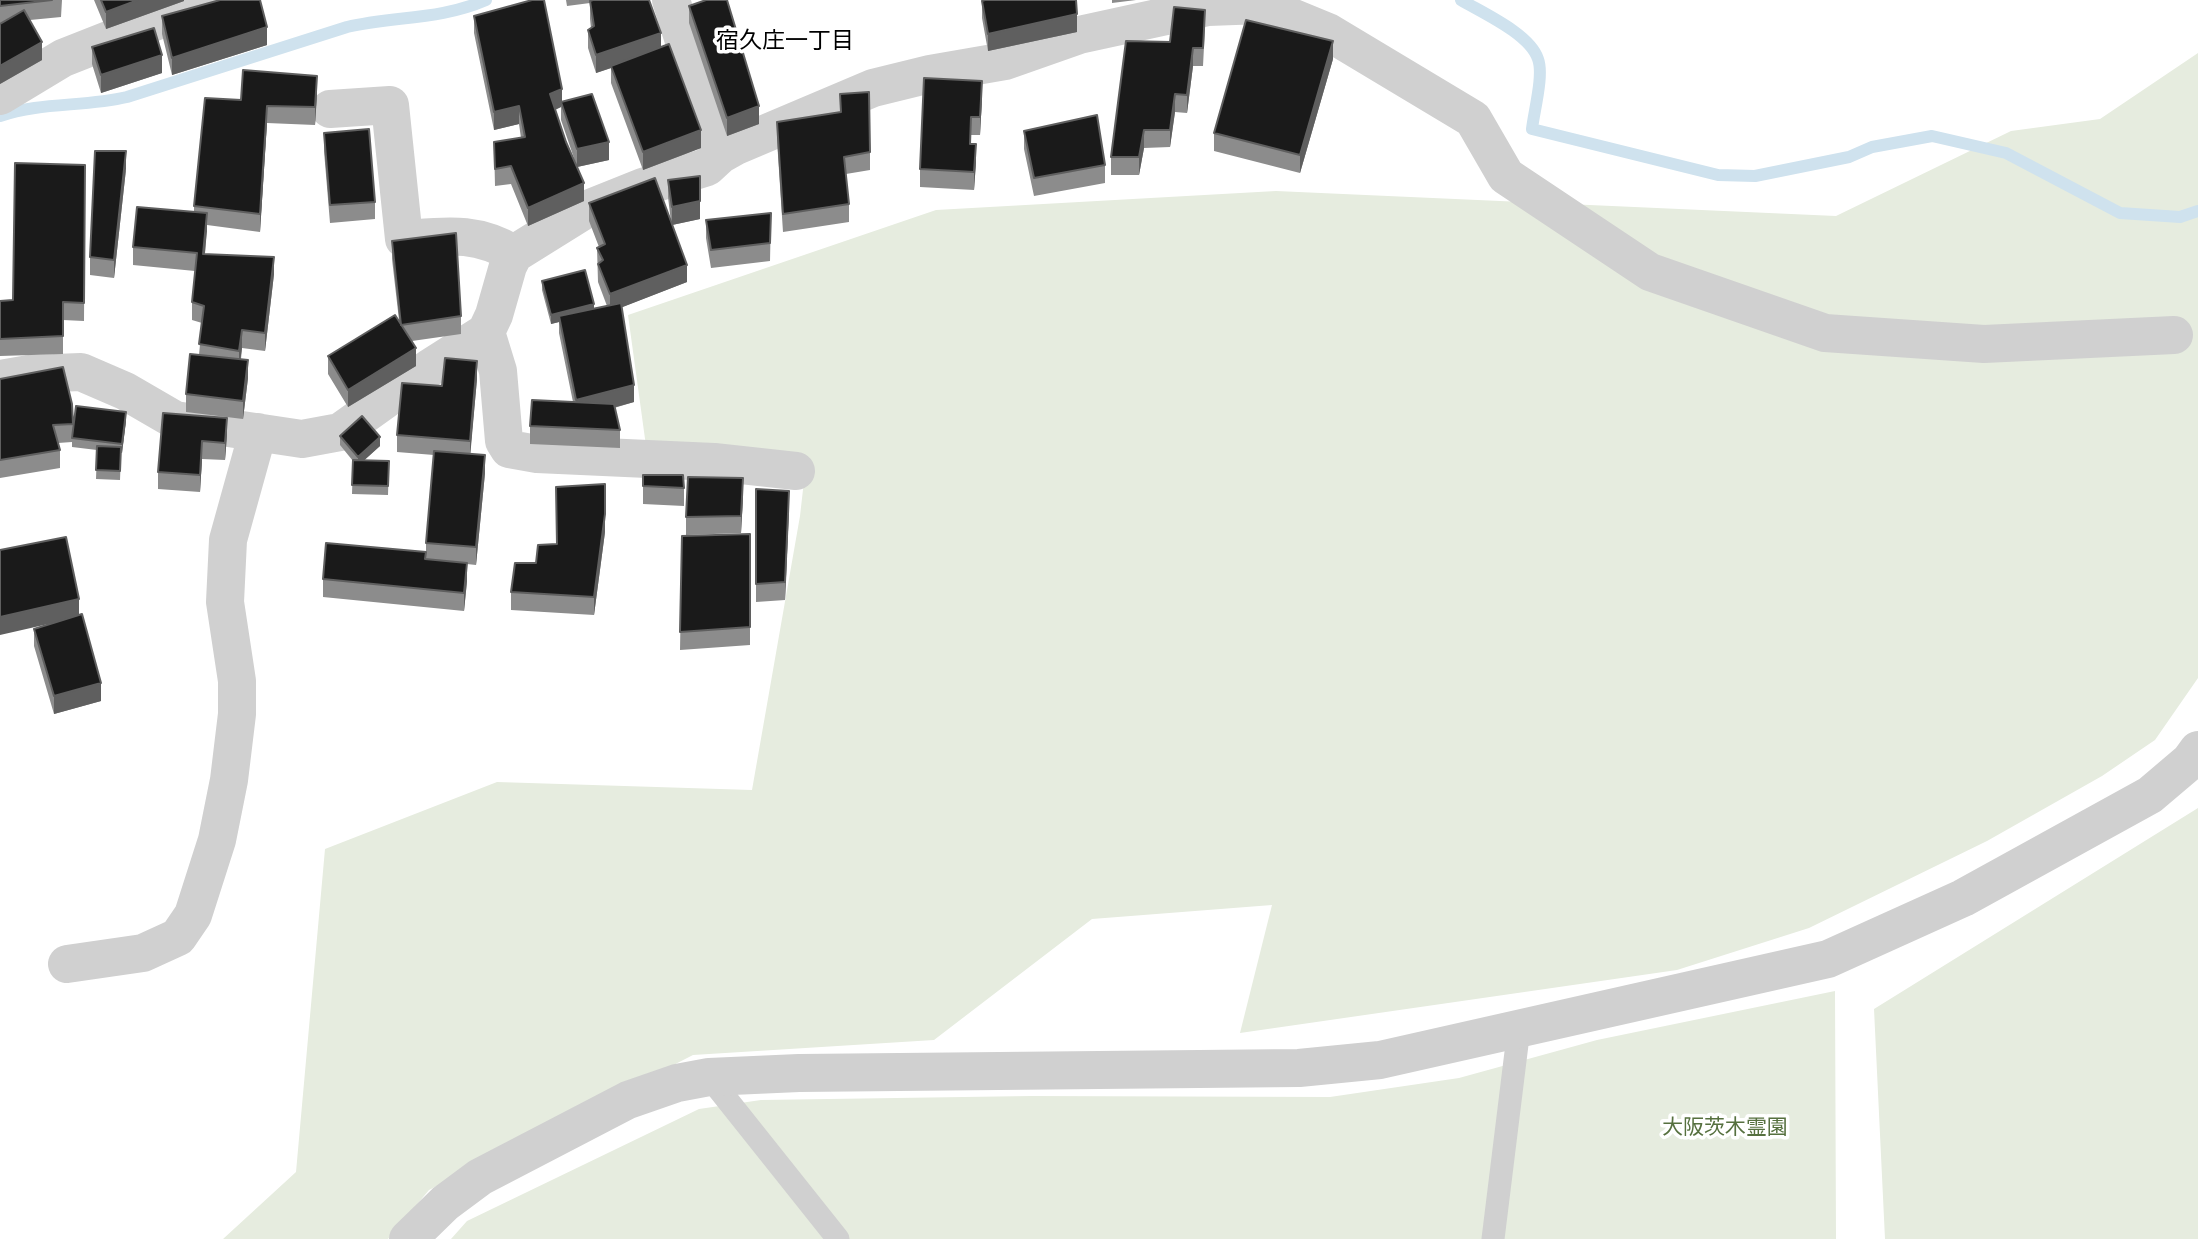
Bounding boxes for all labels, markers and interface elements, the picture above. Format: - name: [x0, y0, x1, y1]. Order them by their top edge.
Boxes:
- district label: 宿久庄一丁目: [716, 28, 854, 56]
- park label: 大阪茨木霊園: [1662, 1115, 1788, 1141]

